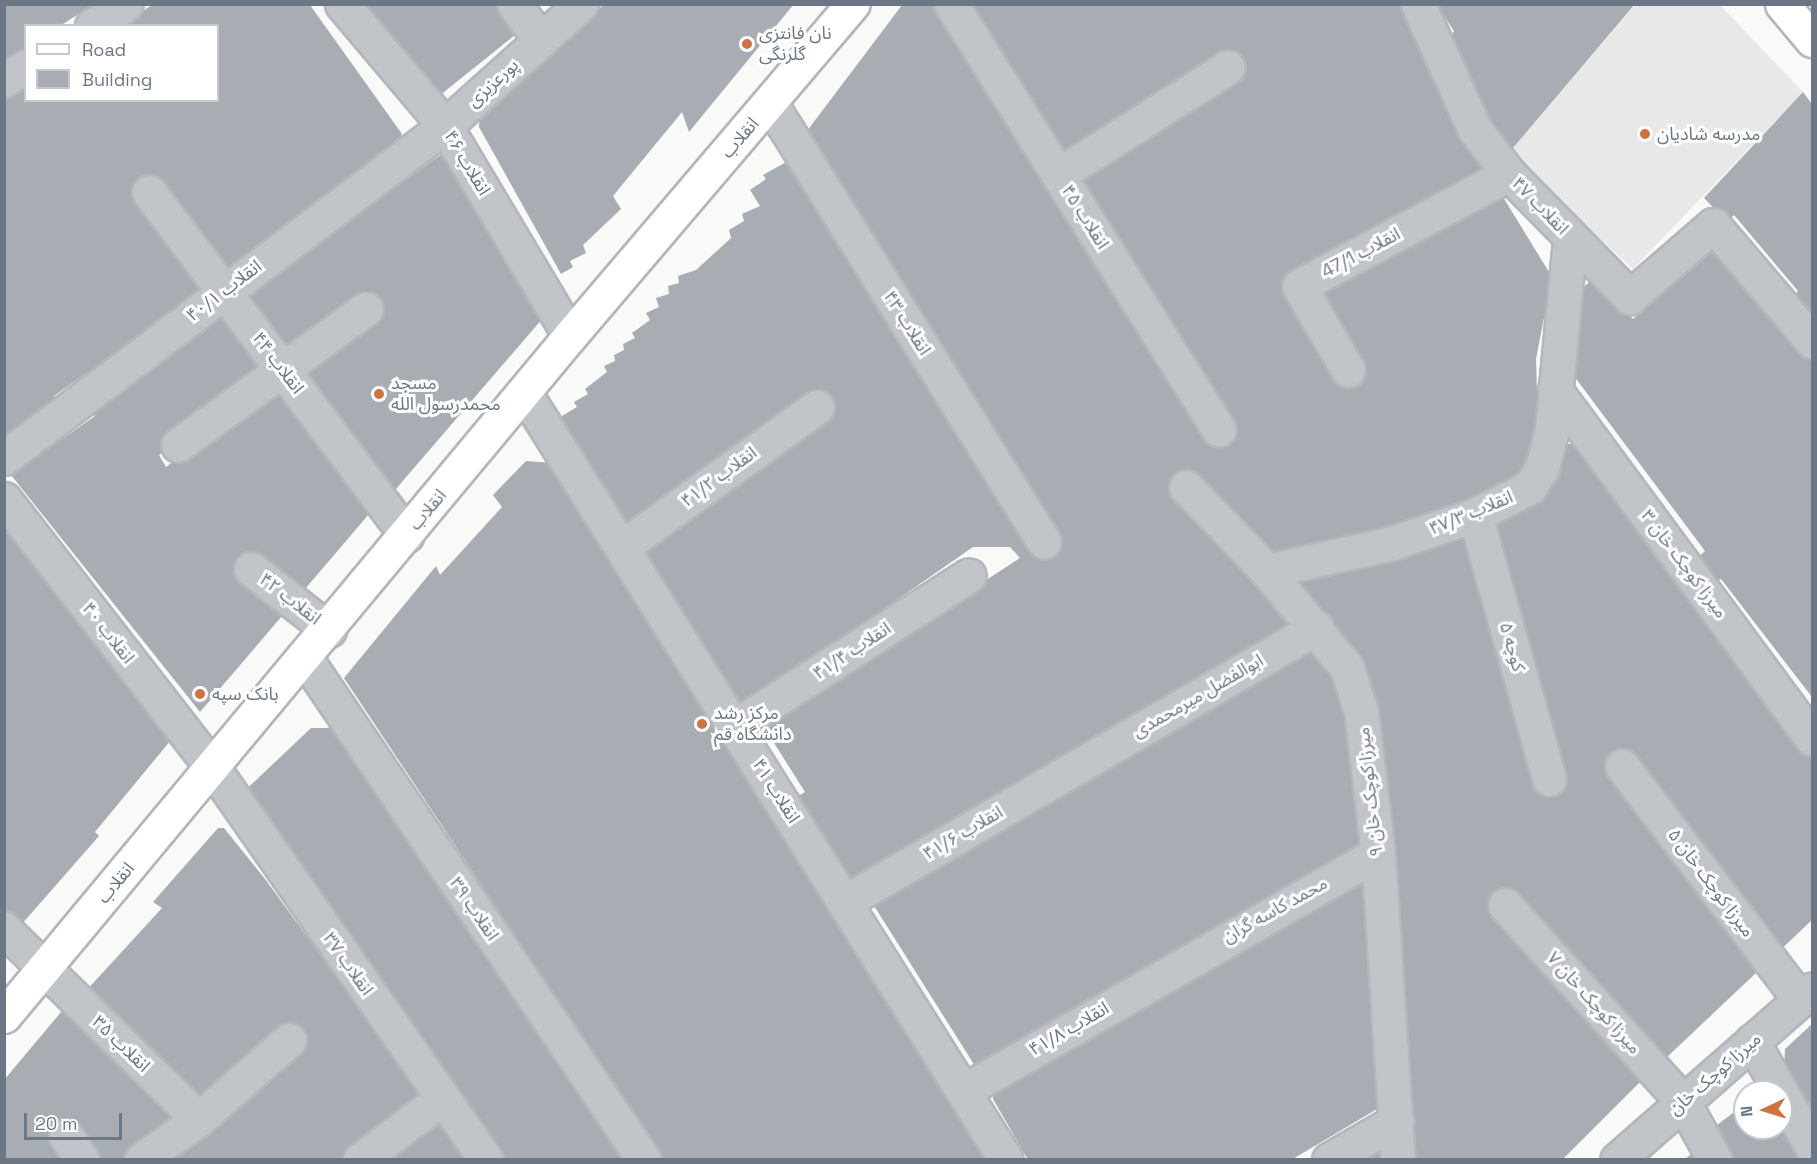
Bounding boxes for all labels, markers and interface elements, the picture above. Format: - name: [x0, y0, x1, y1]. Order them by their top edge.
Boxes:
- place label: نان فانتزی گلرنگی: [759, 23, 832, 66]
- legend: [24, 24, 219, 102]
- marker: نان فانتزی گلرنگی: [740, 37, 754, 51]
- text: Road: [82, 38, 126, 61]
- street label: پورعزیزی: [463, 54, 523, 112]
- text: Building: [82, 68, 152, 91]
- street label: انقلاب: [717, 113, 763, 163]
- place label: مدرسه شادیان: [1657, 123, 1760, 145]
- street label: انقلاب ۴۶: [439, 127, 495, 199]
- marker: مدرسه شادیان: [1638, 127, 1652, 141]
- street label: انقلاب ۴۷: [1507, 173, 1573, 239]
- street label: انقلاب ۴۵: [1057, 181, 1113, 253]
- street label: انقلاب 47/1: [1318, 223, 1404, 283]
- street label: انقلاب ۴۰/۱: [182, 256, 266, 326]
- street label: انقلاب ۴۳: [879, 287, 935, 359]
- street label: انقلاب ۴۴: [248, 328, 308, 398]
- place label: مسجد محمدرسول الله: [391, 373, 501, 416]
- marker: مسجد محمدرسول الله: [372, 387, 386, 401]
- street label: انقلاب ۴۱/۲: [677, 442, 761, 512]
- street label: انقلاب: [405, 485, 451, 535]
- street label: انقلاب ۴۷/۳: [1426, 486, 1516, 540]
- street label: میرزا کوچک خان ۳: [1636, 506, 1732, 622]
- street label: انقلاب ۴۲: [255, 568, 325, 630]
- street label: انقلاب ۴۰: [77, 598, 139, 668]
- street label: انقلاب ۴۱/۴: [809, 618, 895, 684]
- street label: کوچه ۵: [1495, 620, 1529, 674]
- street label: ابوالفضل میرمحمدی: [1129, 650, 1267, 742]
- place label: بانک سپه: [212, 683, 279, 705]
- marker: بانک سپه: [193, 687, 207, 701]
- place label: مرکز رشد دانشگاه قم: [714, 703, 791, 746]
- marker: مرکز رشد دانشگاه قم: [695, 717, 709, 731]
- street label: میرزا کوچک خان ۹: [1352, 726, 1388, 858]
- street label: انقلاب ۴۱: [748, 755, 804, 827]
- street label: انقلاب ۴۱/۶: [919, 801, 1007, 865]
- street label: میرزا کوچک خان ۵: [1663, 825, 1759, 941]
- street label: انقلاب: [93, 858, 139, 908]
- street label: محمد کاسه گران: [1219, 872, 1331, 948]
- street label: انقلاب ۳۹: [445, 873, 503, 945]
- street label: انقلاب ۳۷: [319, 928, 377, 1000]
- street label: میرزا کوچک خان ۷: [1542, 947, 1646, 1059]
- street label: انقلاب ۴۱/۸: [1025, 997, 1113, 1061]
- street label: انقلاب ۳۵: [88, 1011, 154, 1077]
- street label: میرزا کوچک خان: [1664, 1028, 1766, 1120]
- north arrow: [1733, 1080, 1793, 1140]
- scale bar: [27, 1101, 124, 1139]
- text: N: [1736, 1105, 1757, 1117]
- text: 20 m: [35, 1112, 78, 1135]

